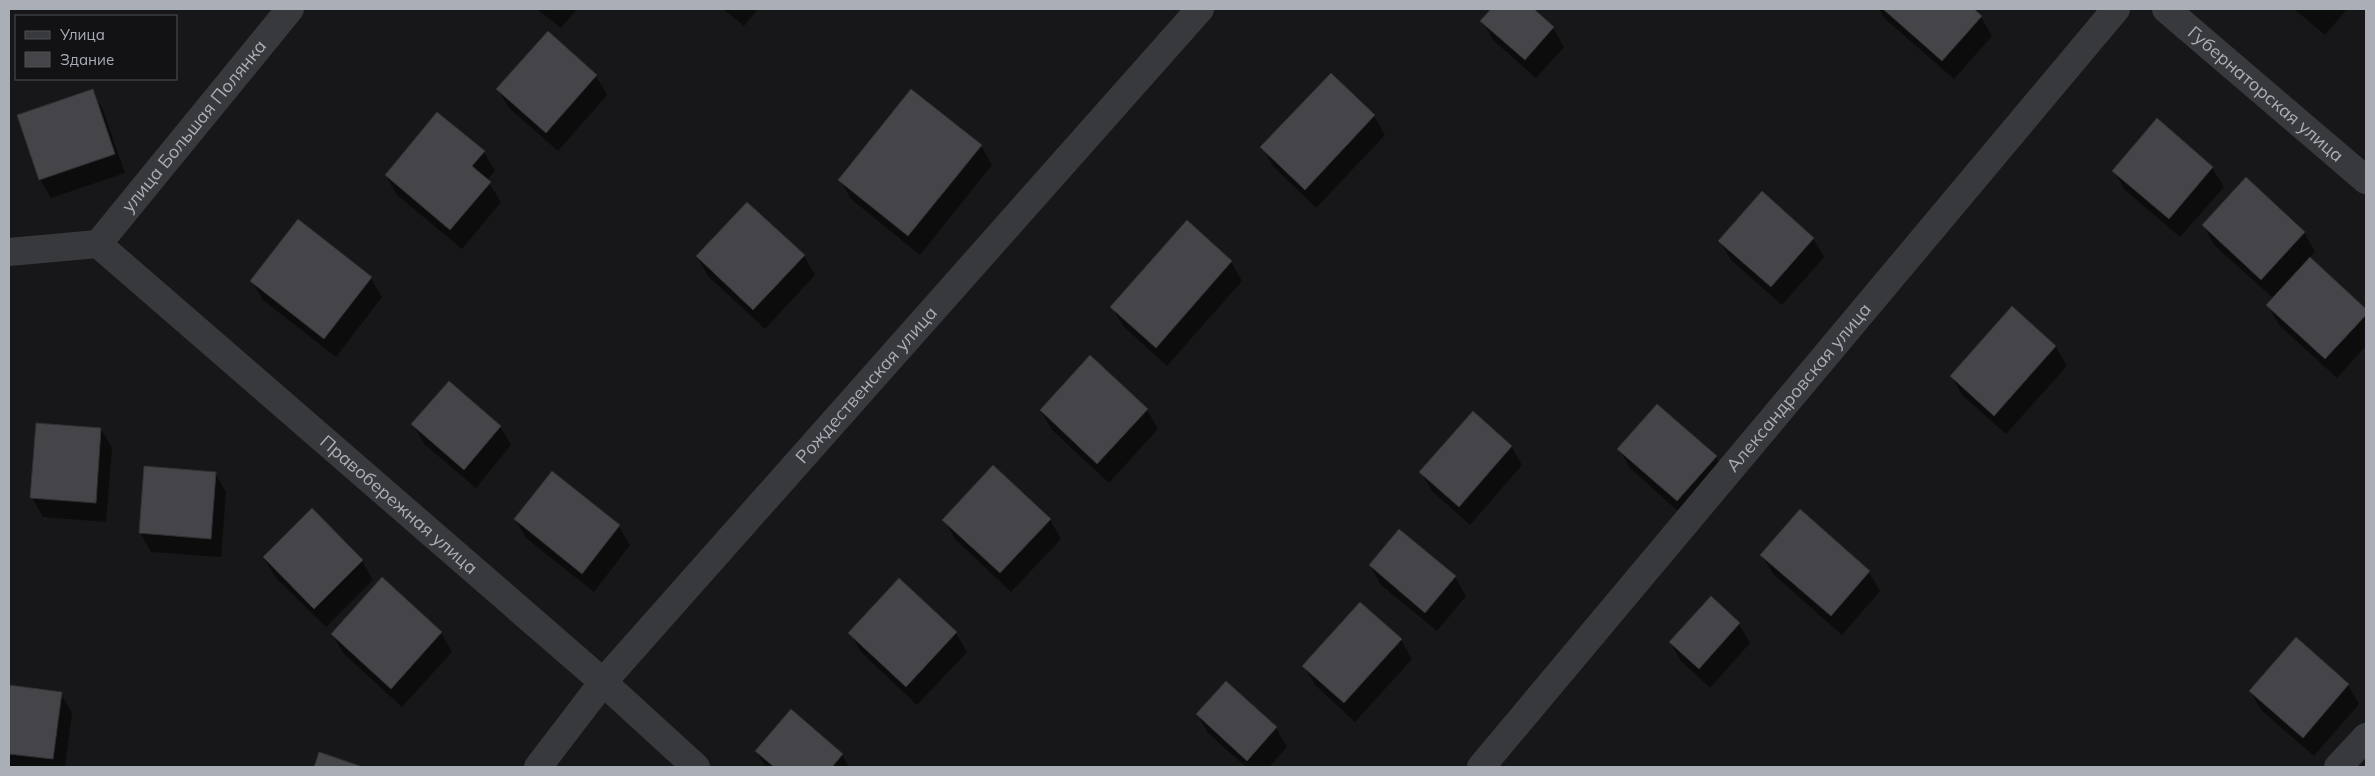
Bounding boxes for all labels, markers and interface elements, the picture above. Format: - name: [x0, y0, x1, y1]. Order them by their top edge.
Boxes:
- legend: [15, 15, 178, 80]
- street label: Губернаторская улица: [2183, 21, 2349, 167]
- text: Улица: [59, 25, 105, 44]
- street label: улица Большая Полянка: [116, 35, 271, 217]
- text: Здание: [60, 50, 114, 69]
- street label: Александровская улица: [1721, 298, 1876, 476]
- street label: Рождественская улица: [790, 301, 942, 468]
- street label: Правобережная улица: [316, 430, 482, 579]

